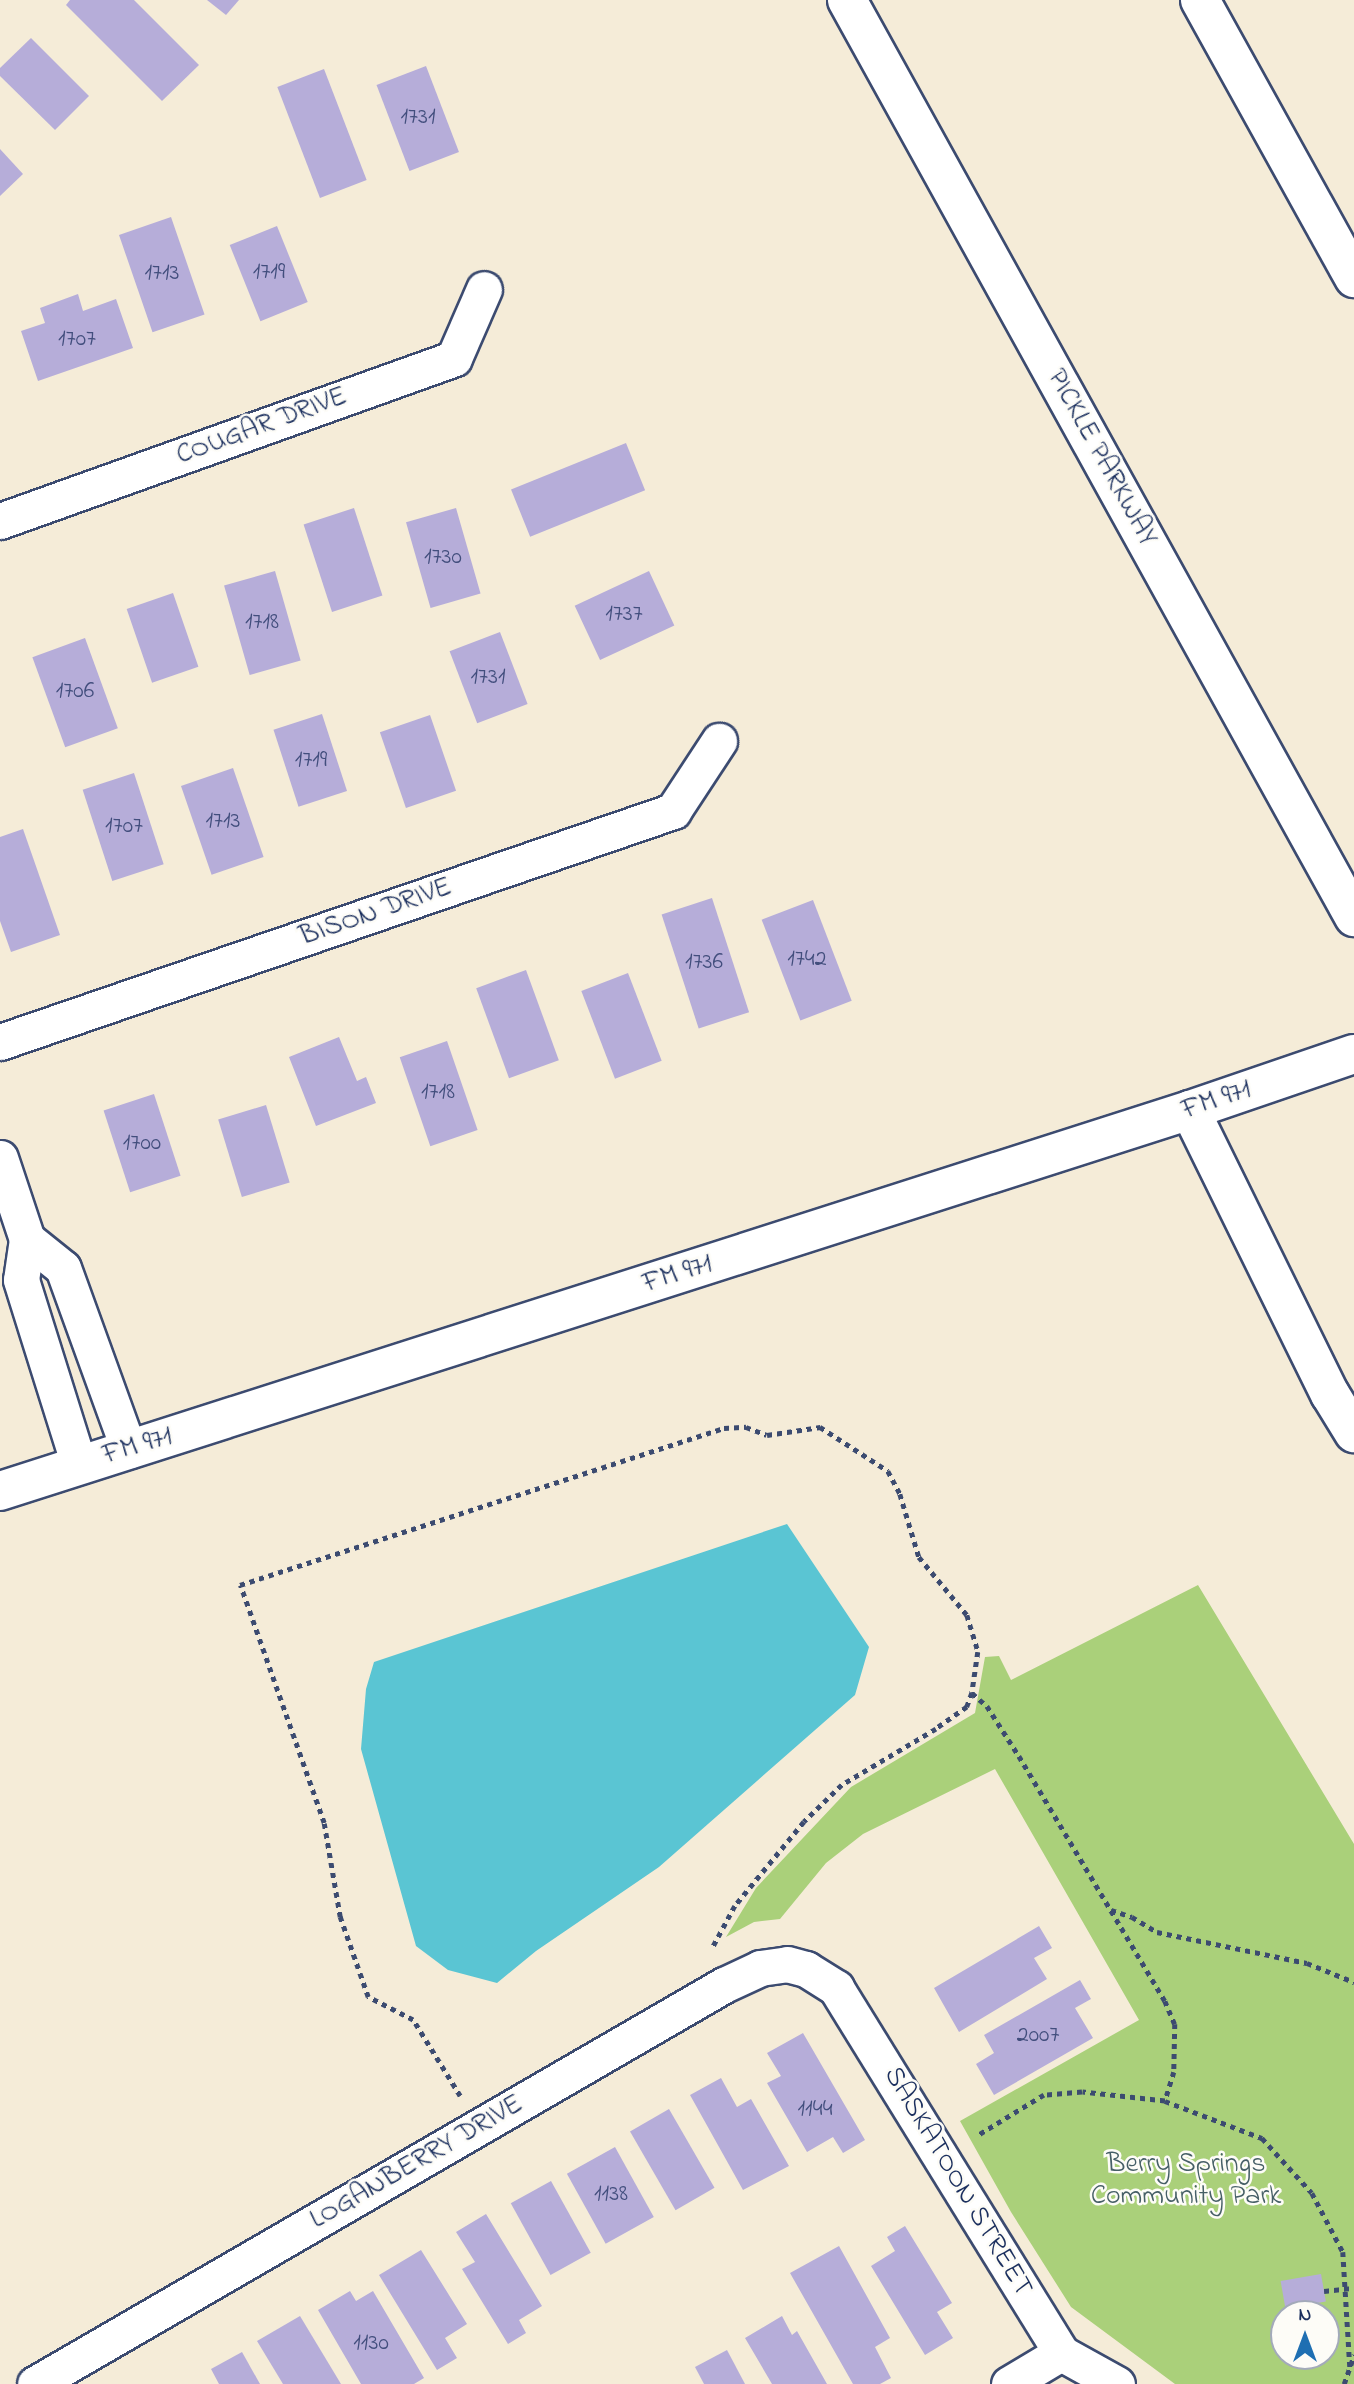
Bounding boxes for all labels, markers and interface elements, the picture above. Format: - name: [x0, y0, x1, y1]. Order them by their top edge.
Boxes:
- house number: 1731: [400, 104, 436, 132]
- house number: 1719: [253, 259, 285, 287]
- house number: 1713: [144, 260, 180, 288]
- house number: 1707: [58, 326, 96, 354]
- street label: PICKLE PARKWAY: [1039, 364, 1163, 552]
- street label: COUGAR DRIVE: [172, 381, 352, 473]
- house number: 1730: [424, 544, 462, 572]
- house number: 1737: [605, 601, 643, 629]
- house number: 1718: [245, 609, 279, 637]
- house number: 1731: [470, 664, 506, 692]
- house number: 1706: [56, 678, 94, 706]
- house number: 1719: [295, 747, 327, 775]
- house number: 1713: [205, 808, 241, 836]
- house number: 1707: [105, 813, 143, 841]
- street label: BISON DRIVE: [295, 871, 457, 955]
- house number: 1742: [787, 946, 827, 974]
- house number: 1736: [685, 949, 723, 977]
- street label: FM 971: [1178, 1074, 1256, 1128]
- house number: 1718: [421, 1079, 455, 1107]
- house number: 1700: [123, 1130, 161, 1158]
- street label: FM 971: [639, 1248, 717, 1302]
- street label: FM 971: [99, 1421, 177, 1473]
- house number: 2007: [1017, 2022, 1059, 2050]
- street label: SASKATOON STREET: [875, 2061, 1039, 2303]
- street label: LOGANBERRY DRIVE: [305, 2088, 529, 2238]
- house number: 1144: [797, 2096, 833, 2124]
- park label: Berry Springs Community Park: [1091, 2148, 1281, 2214]
- house number: 1138: [594, 2181, 628, 2209]
- north arrow: [1270, 2300, 1340, 2370]
- text: N: [1299, 2302, 1311, 2329]
- house number: 1130: [353, 2330, 389, 2358]

